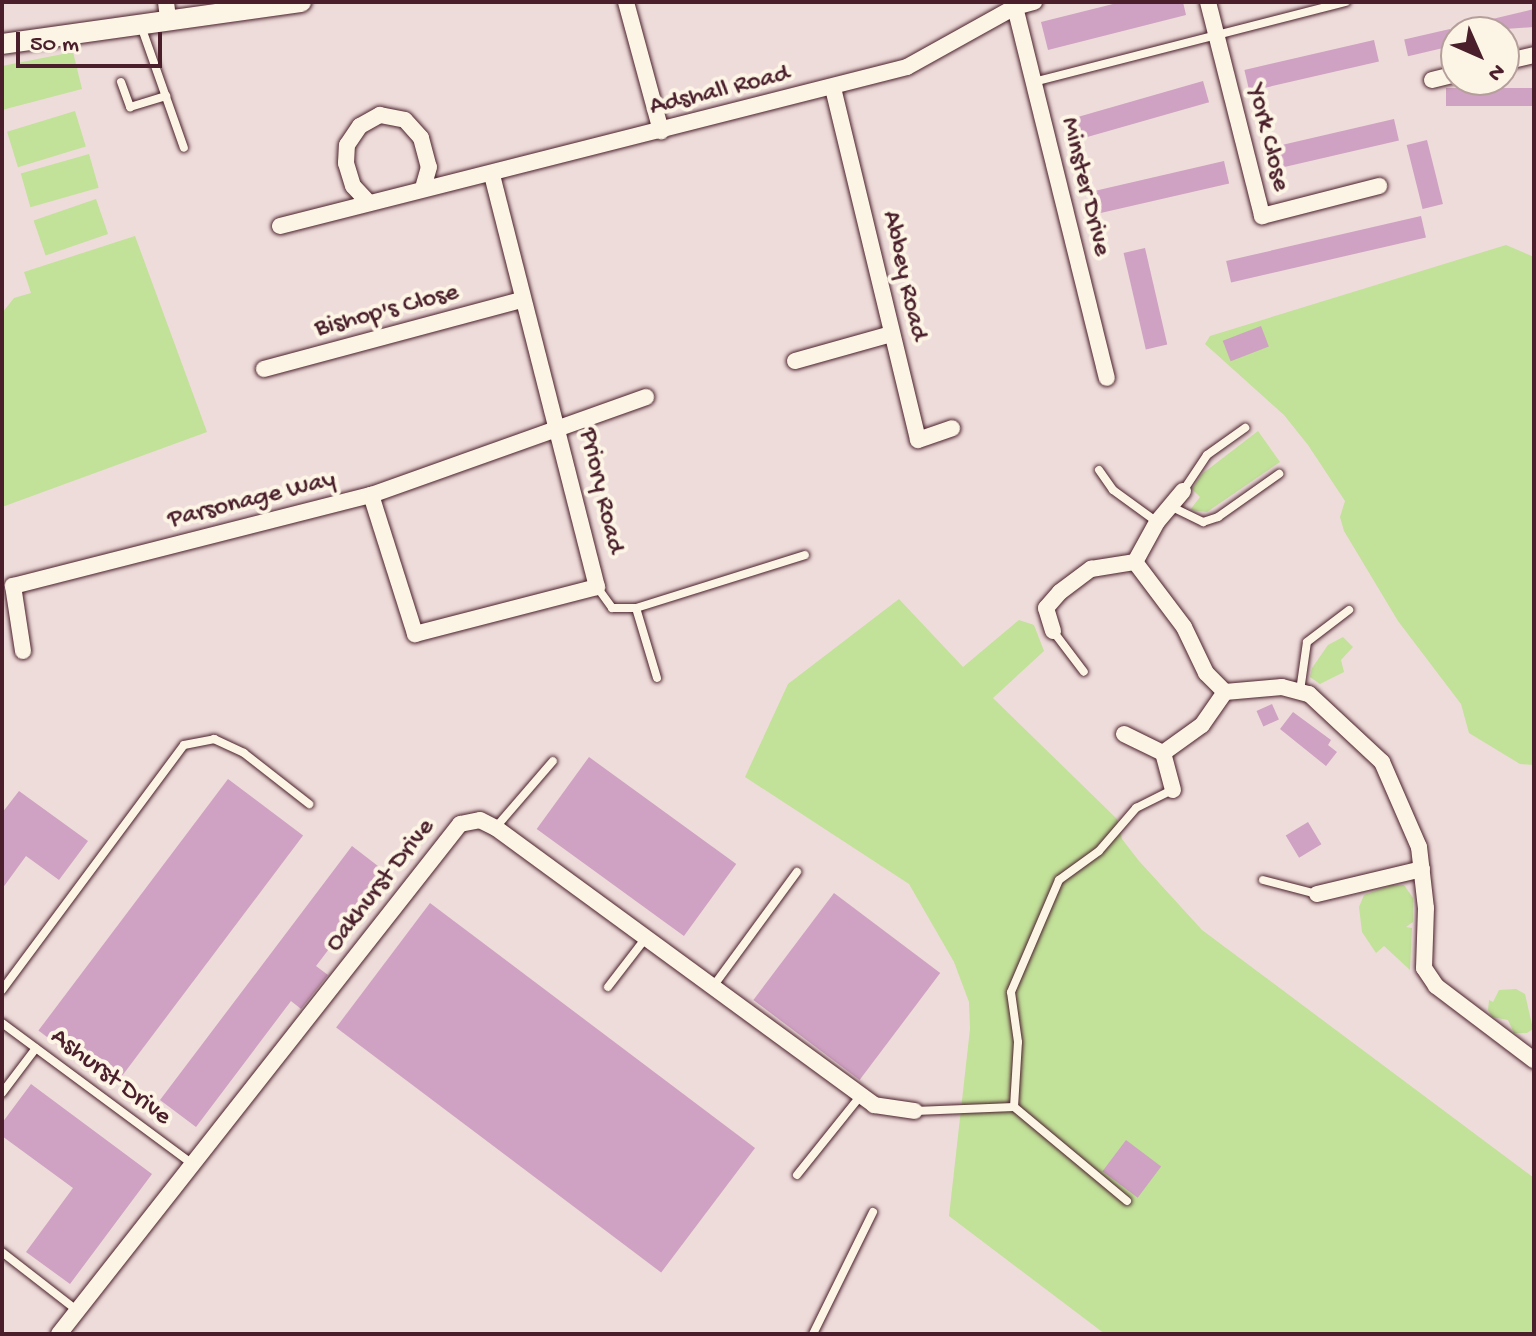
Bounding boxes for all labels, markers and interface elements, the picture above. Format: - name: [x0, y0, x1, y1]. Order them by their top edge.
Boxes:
- scale bar: [20, 16, 166, 66]
- north arrow: [1440, 16, 1520, 96]
- text: 50 m: [30, 31, 79, 60]
- text: N: [1481, 57, 1510, 86]
- street label: Adshall Road: [647, 60, 793, 124]
- street label: York Close: [1239, 81, 1295, 195]
- street label: Minster Drive: [1052, 114, 1116, 260]
- street label: Abbey Road: [873, 208, 933, 344]
- street label: Bishop's Close: [312, 278, 462, 346]
- street label: Priory Road: [570, 425, 630, 557]
- street label: Parsonage Way: [165, 465, 339, 537]
- street label: Oakhurst Drive: [319, 813, 443, 959]
- street label: Ashurst Drive: [43, 1022, 177, 1134]

